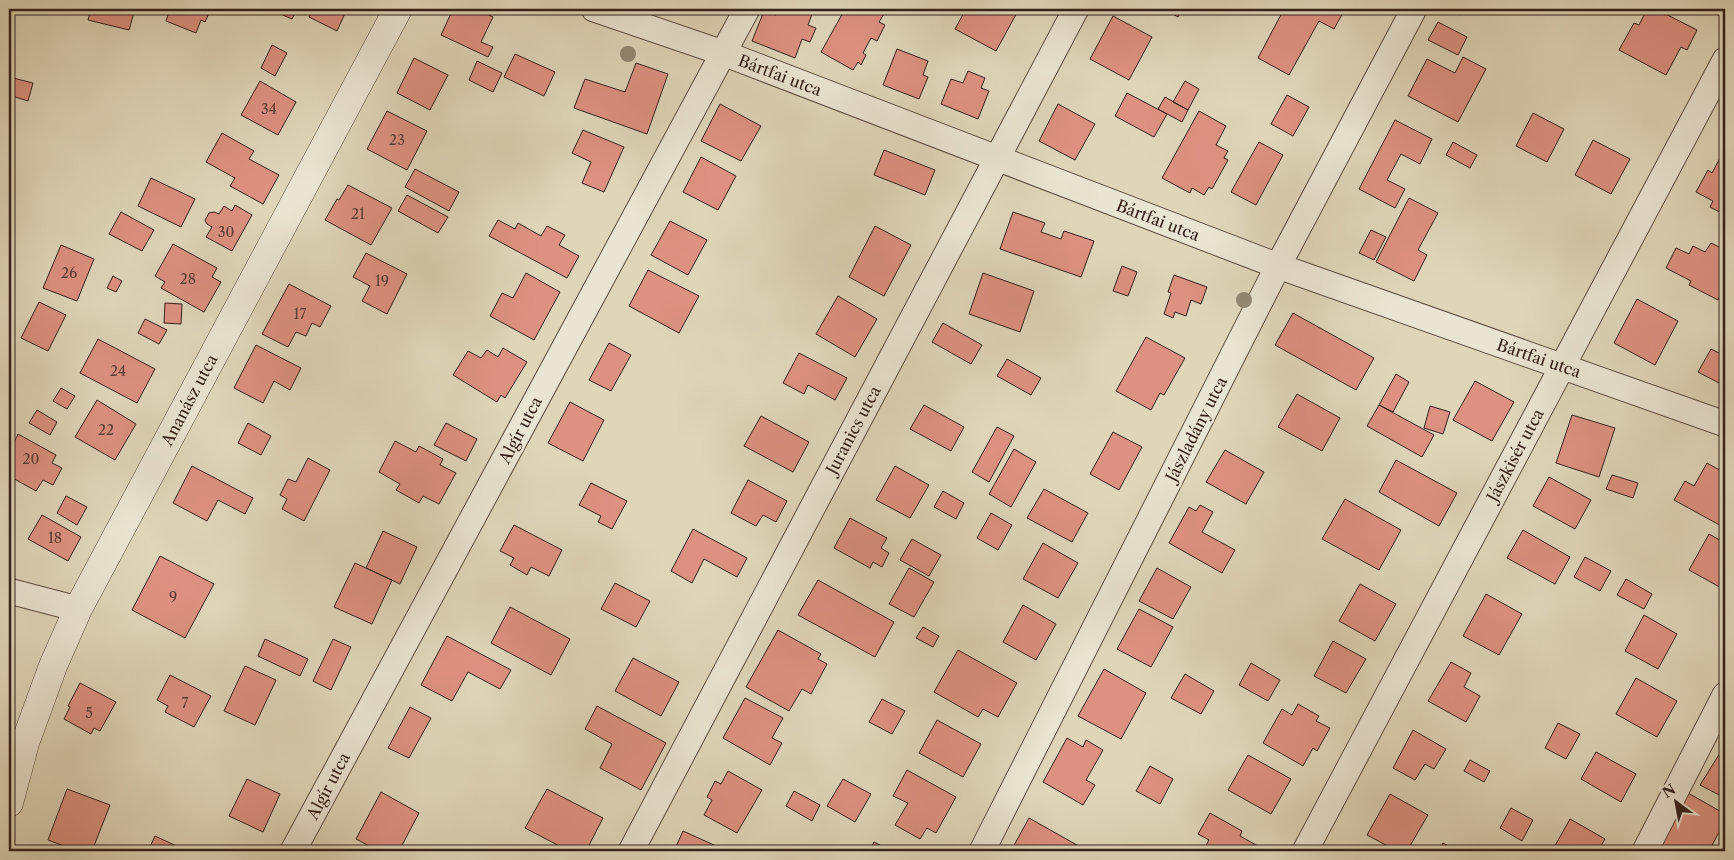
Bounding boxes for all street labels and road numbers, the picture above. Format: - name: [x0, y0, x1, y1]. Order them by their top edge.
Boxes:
- street label: Bártfai utca: [735, 50, 825, 100]
- street label: Bártfai utca: [1113, 195, 1203, 245]
- street label: Bártfai utca: [1494, 334, 1584, 382]
- street label: Ananász utca: [156, 350, 222, 450]
- street label: Jászladány utca: [1160, 373, 1231, 488]
- street label: Juranics utca: [820, 382, 885, 480]
- street label: Algír utca: [494, 393, 546, 468]
- street label: Jászkisér utca: [1481, 405, 1548, 507]
- street label: Algír utca: [302, 749, 354, 824]

